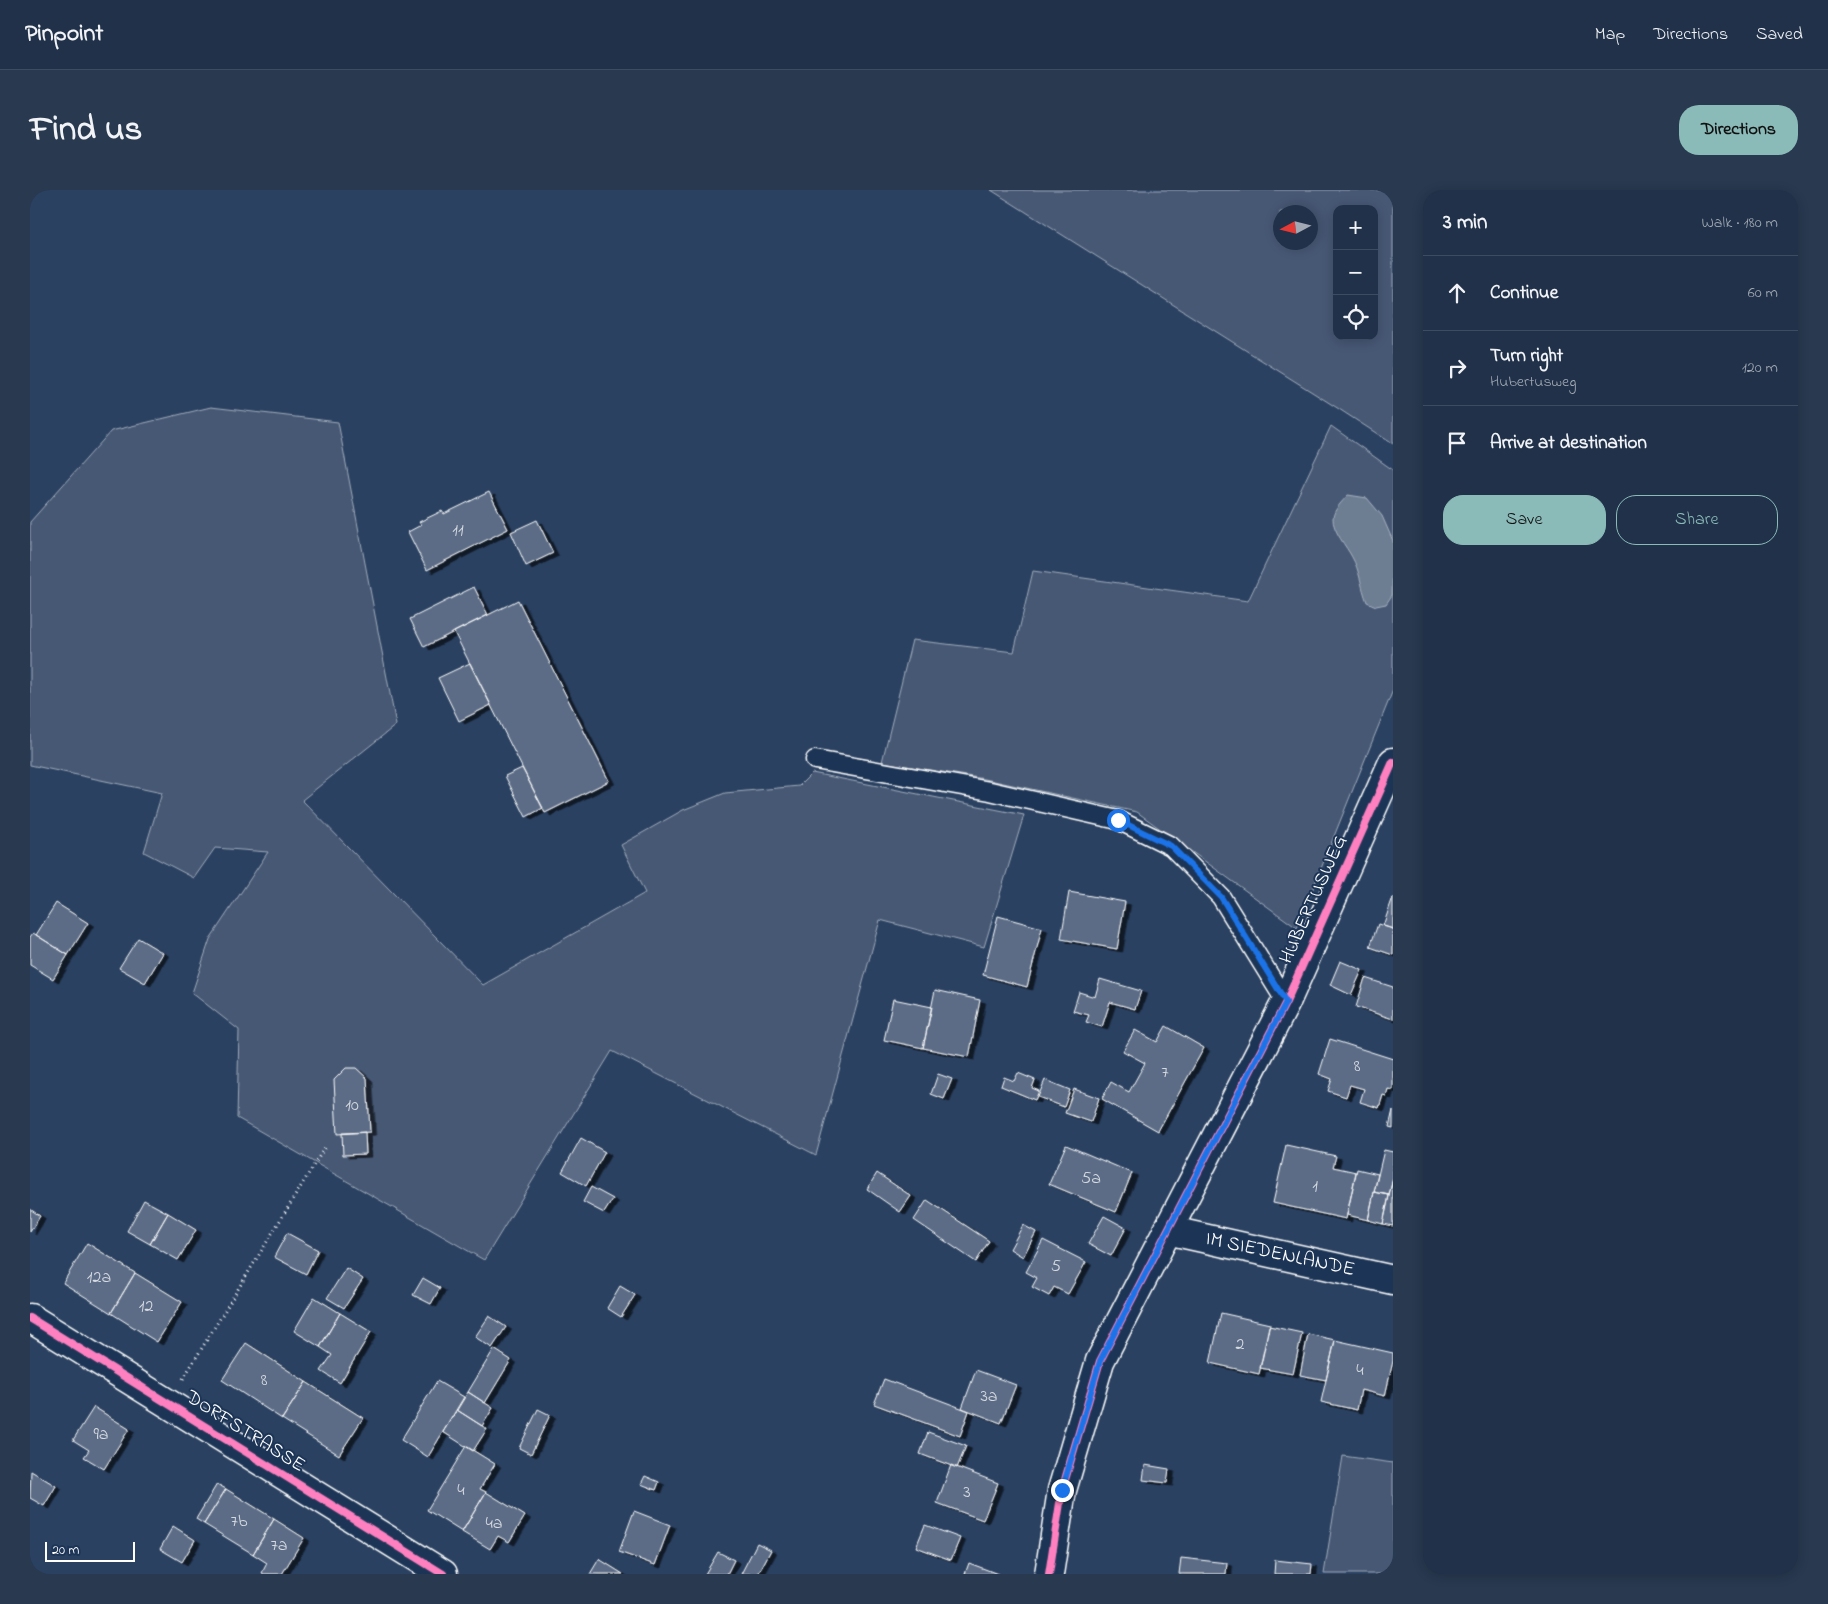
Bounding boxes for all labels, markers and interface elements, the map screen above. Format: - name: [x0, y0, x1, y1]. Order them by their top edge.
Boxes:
- text: Pinpoint: [25, 17, 103, 52]
- text: Map: [1595, 22, 1625, 48]
- text: Directions: [1653, 22, 1728, 48]
- text: Saved: [1756, 22, 1803, 48]
- text: Find us: [30, 105, 142, 156]
- button: Directions: [1679, 105, 1798, 155]
- north arrow: [1273, 205, 1318, 250]
- map controls: [1333, 205, 1378, 340]
- button: +: [1333, 205, 1378, 250]
- text: 3 min: [1443, 208, 1487, 238]
- text: Walk · 180 m: [1701, 211, 1778, 235]
- button: −: [1333, 250, 1378, 295]
- icon: ahead: [1443, 279, 1471, 307]
- text: Continue: [1490, 280, 1558, 307]
- text: 60 m: [1748, 281, 1778, 305]
- button: locate: [1333, 295, 1378, 340]
- text: Turn right: [1490, 343, 1563, 370]
- icon: right: [1443, 354, 1471, 382]
- text: 120 m: [1742, 356, 1778, 380]
- text: Hubertusweg: [1490, 370, 1576, 394]
- icon: arrive: [1443, 429, 1471, 457]
- text: Arrive at destination: [1490, 430, 1647, 457]
- button: Save: [1443, 495, 1606, 545]
- button: Share: [1616, 495, 1778, 545]
- house number: 11: [452, 518, 464, 544]
- route start: [1107, 809, 1130, 832]
- street label: HUBERTUSWEG: [1273, 831, 1355, 969]
- house number: 8: [1354, 1054, 1361, 1080]
- house number: 7: [1161, 1060, 1169, 1086]
- house number: 10: [345, 1093, 359, 1119]
- house number: 5a: [1081, 1166, 1101, 1192]
- house number: 1: [1312, 1174, 1318, 1200]
- street label: IM SIEDENLANDE: [1203, 1225, 1357, 1285]
- house number: 5: [1051, 1254, 1061, 1280]
- house number: 12a: [87, 1265, 111, 1291]
- house number: 12: [139, 1294, 153, 1320]
- house number: 2: [1236, 1332, 1245, 1358]
- house number: 4: [1356, 1358, 1364, 1384]
- house number: 8: [261, 1368, 268, 1394]
- street label: DORFSTRASSE: [179, 1383, 310, 1480]
- house number: 3a: [980, 1384, 998, 1410]
- house number: 9a: [93, 1422, 109, 1448]
- house number: 4: [457, 1478, 465, 1504]
- route end: [1051, 1479, 1074, 1502]
- house number: 3: [963, 1480, 971, 1506]
- house number: 7b: [231, 1509, 248, 1535]
- house number: 4a: [485, 1511, 503, 1537]
- house number: 7a: [270, 1533, 288, 1559]
- scale bar: [45, 1539, 135, 1562]
- text: 20 m: [52, 1540, 79, 1561]

